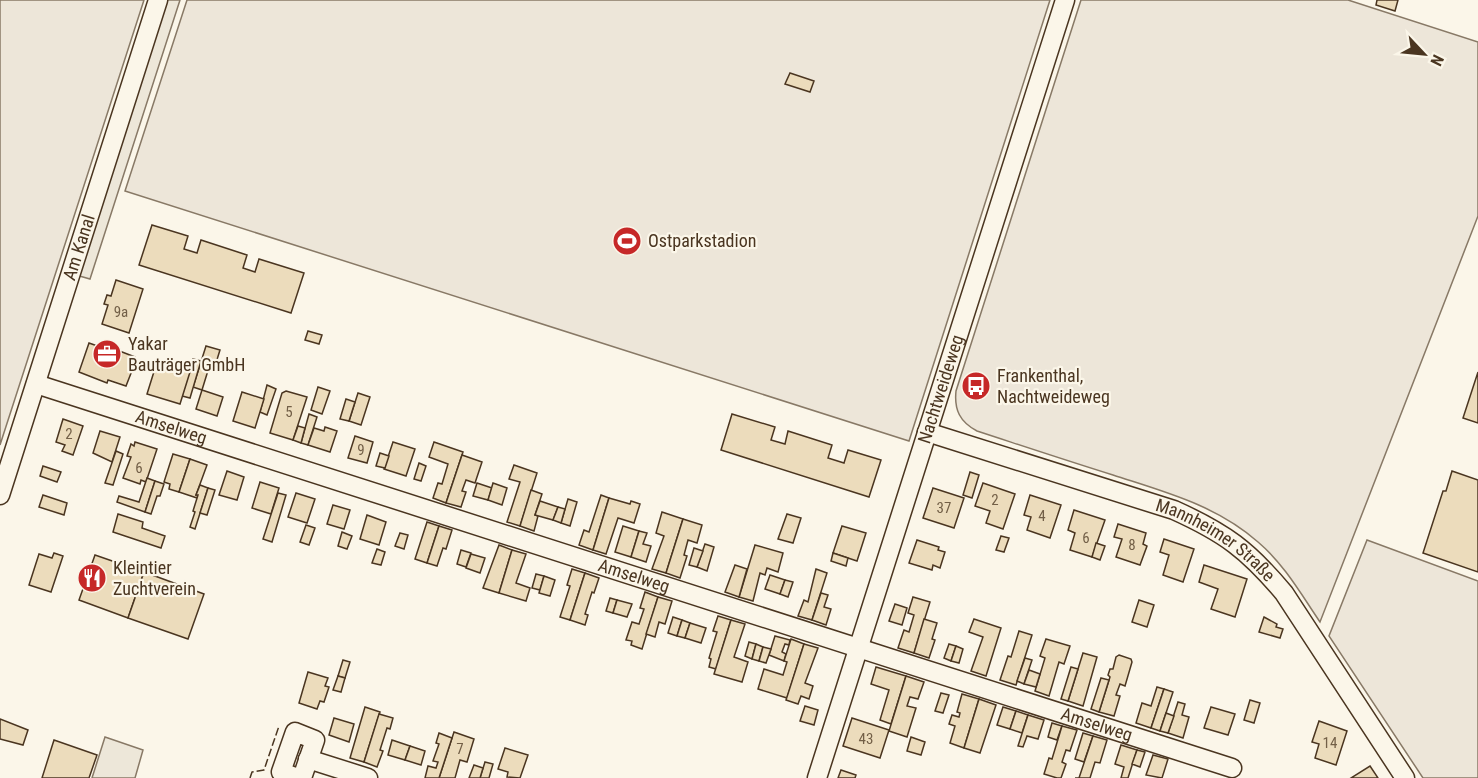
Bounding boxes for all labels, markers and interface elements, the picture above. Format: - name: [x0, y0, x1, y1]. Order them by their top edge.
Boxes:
- north arrow: [1394, 24, 1454, 84]
- text: N: [1426, 52, 1448, 69]
- street label: Am Kanal: [58, 212, 99, 283]
- sports icon: Ostparkstadion: [611, 225, 643, 257]
- place label: Ostparkstadion: [648, 230, 756, 251]
- house number: 9a: [114, 303, 128, 321]
- street label: Nachtweideweg: [913, 332, 968, 446]
- place label: Yakar Bauträger GmbH: [128, 333, 245, 375]
- office icon: Yakar Bauträger GmbH: [91, 338, 123, 370]
- place label: Frankenthal, Nachtweideweg: [997, 365, 1110, 407]
- bus stop icon: Frankenthal, Nachtweideweg: [960, 370, 992, 402]
- house number: 5: [285, 403, 293, 421]
- street label: Amselweg: [133, 406, 210, 448]
- house number: 2: [65, 425, 73, 443]
- house number: 9: [357, 441, 365, 459]
- house number: 6: [135, 459, 143, 477]
- house number: 2: [991, 491, 999, 509]
- street label: Mannheimer Straße: [1153, 494, 1280, 585]
- house number: 37: [937, 499, 951, 517]
- house number: 4: [1038, 507, 1046, 525]
- house number: 6: [1082, 529, 1090, 547]
- house number: 8: [1128, 536, 1136, 554]
- street label: Amselweg: [596, 554, 672, 597]
- place label: Kleintier Zuchtverein: [113, 557, 196, 599]
- restaurant icon: Kleintier Zuchtverein: [76, 562, 108, 594]
- street label: Amselweg: [1058, 703, 1135, 745]
- house number: 43: [859, 730, 873, 748]
- house number: 14: [1323, 734, 1337, 752]
- house number: 7: [456, 740, 464, 758]

